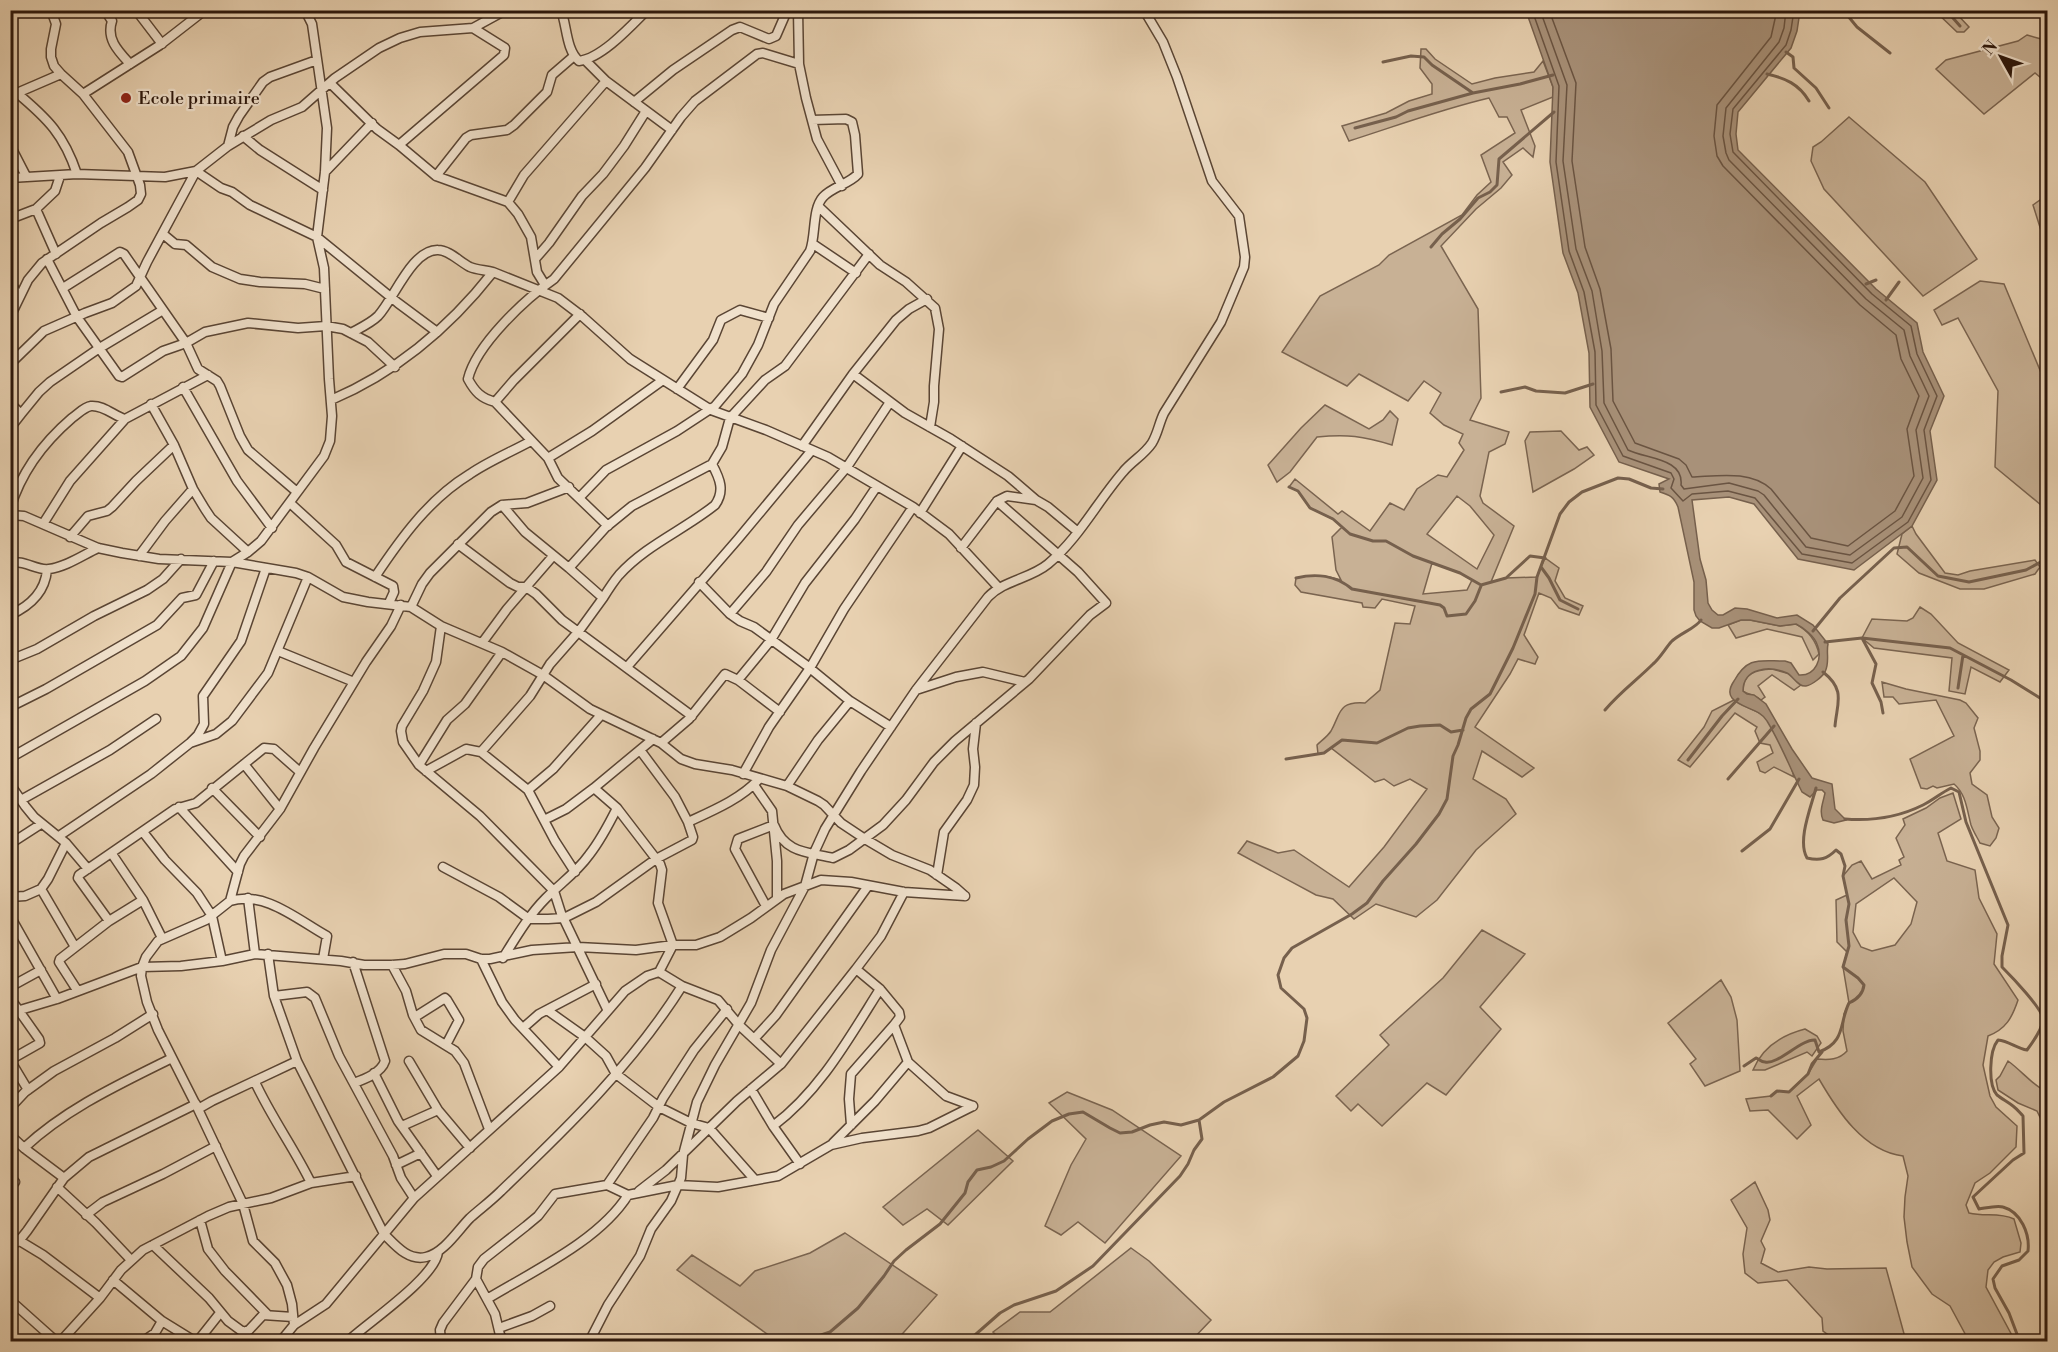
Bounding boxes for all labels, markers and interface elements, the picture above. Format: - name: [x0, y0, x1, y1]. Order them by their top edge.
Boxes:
- north arrow: [1971, 27, 2031, 87]
- text: N: [1979, 36, 2002, 59]
- place label: Ecole primaire: [138, 87, 260, 110]
- marker: Ecole primaire: [119, 91, 133, 105]

